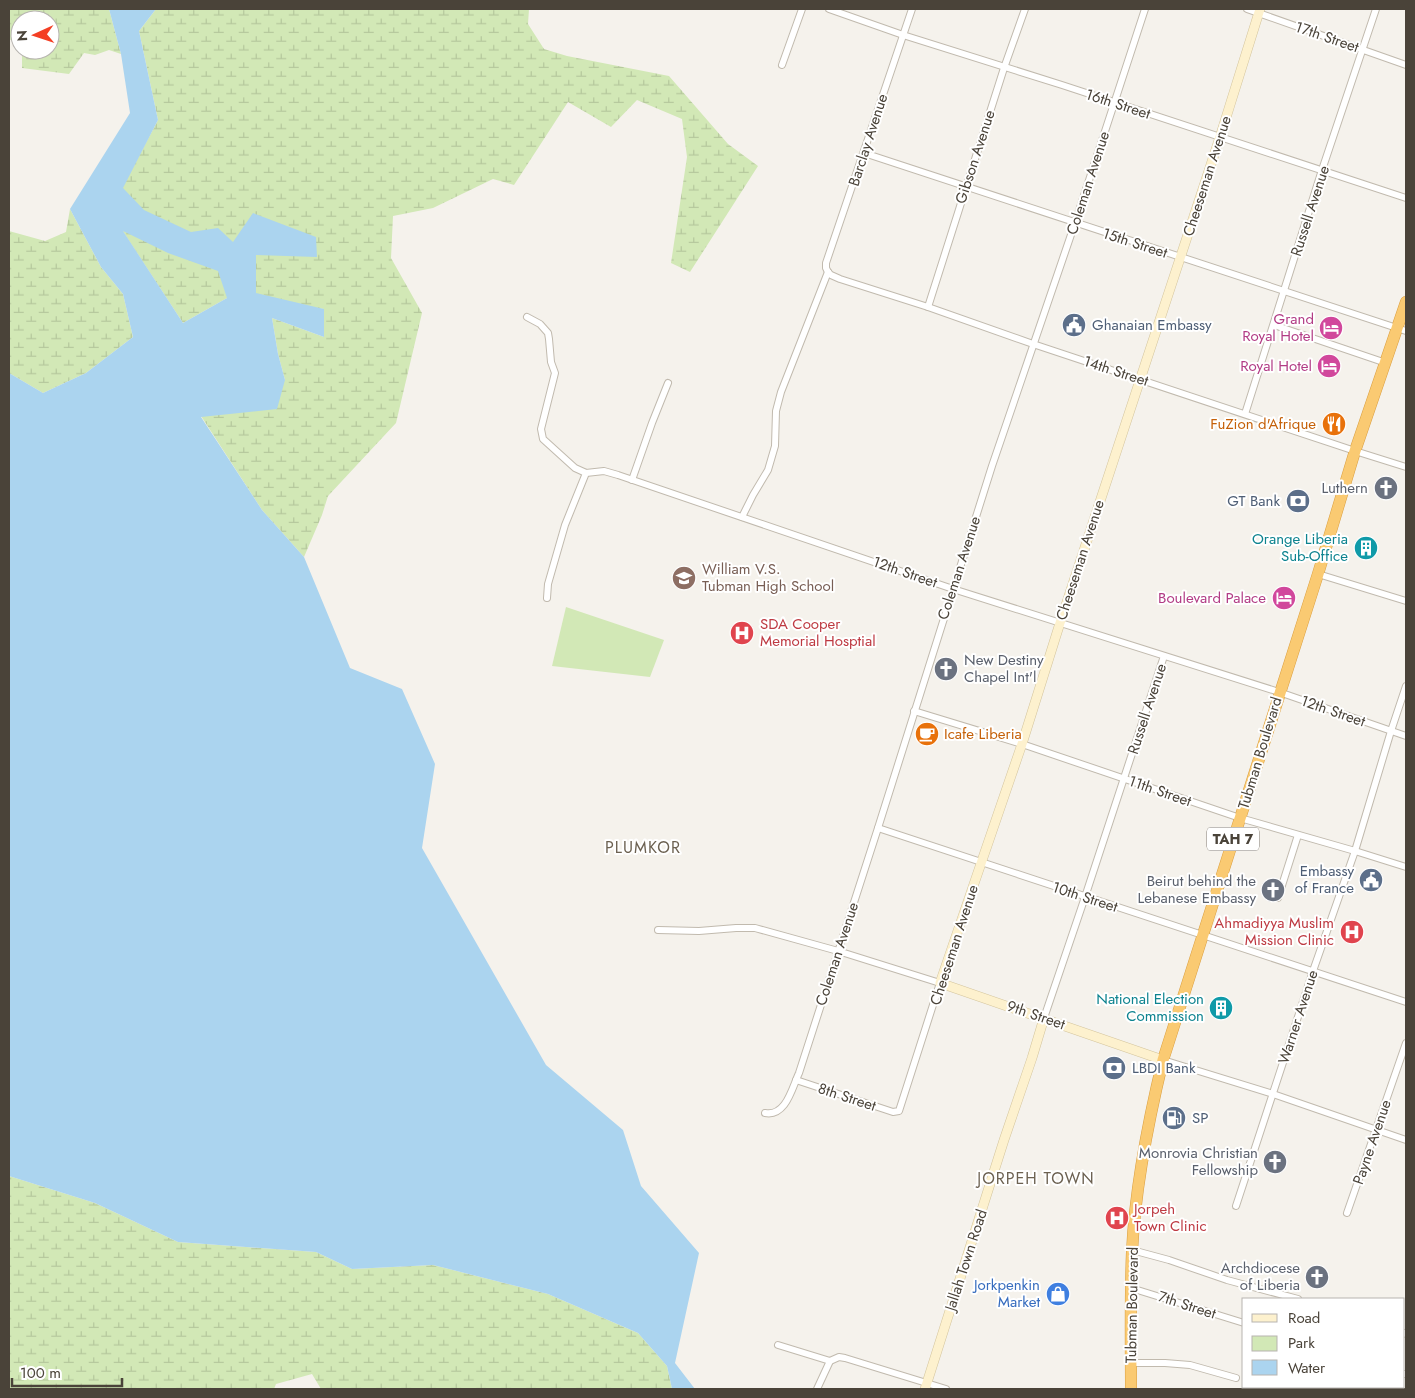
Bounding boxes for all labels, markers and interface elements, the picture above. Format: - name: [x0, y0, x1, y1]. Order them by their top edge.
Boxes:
- north arrow: [10, 10, 60, 60]
- street label: 17th Street: [1292, 16, 1362, 58]
- text: N: [12, 30, 32, 42]
- street label: 16th Street: [1083, 83, 1154, 125]
- street label: Barclay Avenue: [843, 91, 893, 189]
- street label: Gibson Avenue: [949, 107, 1001, 207]
- street label: Cheeseman Avenue: [1177, 113, 1237, 239]
- street label: Coleman Avenue: [1061, 128, 1115, 238]
- street label: Russell Avenue: [1285, 163, 1335, 259]
- street label: 15th Street: [1100, 222, 1171, 264]
- place label: Grand Royal Hotel: [1242, 308, 1314, 347]
- public building icon: Ghanaian Embassy: [1061, 312, 1087, 338]
- place label: Ghanaian Embassy: [1092, 314, 1212, 336]
- hotel icon: Grand Royal Hotel: [1318, 315, 1344, 341]
- street label: 14th Street: [1081, 350, 1152, 392]
- hotel icon: Royal Hotel: [1316, 353, 1342, 379]
- place label: Royal Hotel: [1240, 355, 1312, 377]
- restaurant icon: FuZion d'Afrique: [1321, 411, 1347, 437]
- place label: FuZion d'Afrique: [1210, 413, 1316, 435]
- church icon: Luthern: [1373, 475, 1399, 501]
- place label: Luthern: [1321, 477, 1368, 499]
- bank icon: GT Bank: [1285, 488, 1311, 514]
- place label: GT Bank: [1227, 490, 1280, 512]
- street label: Cheeseman Avenue: [1050, 497, 1110, 623]
- street label: Coleman Avenue: [932, 513, 986, 623]
- place label: Orange Liberia Sub-Office: [1252, 528, 1348, 567]
- building icon: Orange Liberia Sub-Office: [1353, 535, 1379, 561]
- street label: 12th Street: [870, 551, 941, 593]
- place label: William V.S. Tubman High School: [702, 558, 834, 597]
- school or university icon: William V.S. Tubman High School: [671, 565, 697, 591]
- hotel icon: Boulevard Palace: [1271, 585, 1297, 611]
- place label: Boulevard Palace: [1158, 587, 1266, 609]
- place label: SDA Cooper Memorial Hosptial: [760, 613, 876, 652]
- hospital icon: SDA Cooper Memorial Hosptial: [729, 620, 755, 646]
- place label: New Destiny Chapel Int'l: [964, 649, 1044, 688]
- church icon: New Destiny Chapel Int'l: [933, 656, 959, 682]
- street label: Russell Avenue: [1122, 661, 1172, 757]
- street label: 12th Street: [1298, 690, 1369, 732]
- street label: Tubman Boulevard: [1232, 694, 1288, 812]
- cafe icon: Icafe Liberia: [914, 721, 940, 747]
- place label: Icafe Liberia: [944, 723, 1022, 745]
- street label: 11th Street: [1126, 770, 1195, 812]
- road number: TAH 7: [1207, 828, 1259, 851]
- district label: PLUMKOR: [605, 836, 681, 859]
- place label: Embassy of France: [1295, 860, 1354, 899]
- public building icon: Embassy of France: [1358, 867, 1384, 893]
- place label: Beirut behind the Lebanese Embassy: [1138, 870, 1256, 909]
- street label: 10th Street: [1049, 876, 1121, 918]
- church icon: Beirut behind the Lebanese Embassy: [1260, 877, 1286, 903]
- street label: Cheeseman Avenue: [924, 882, 984, 1008]
- street label: Coleman Avenue: [810, 899, 864, 1009]
- place label: Ahmadiyya Muslim Mission Clinic: [1214, 912, 1334, 951]
- hospital icon: Ahmadiyya Muslim Mission Clinic: [1339, 919, 1365, 945]
- street label: Warner Avenue: [1272, 967, 1324, 1067]
- place label: National Election Commission: [1096, 988, 1204, 1027]
- street label: 9th Street: [1004, 995, 1069, 1035]
- building icon: National Election Commission: [1208, 995, 1234, 1021]
- bank icon: LBDI Bank: [1101, 1055, 1127, 1081]
- place label: LBDI Bank: [1132, 1057, 1196, 1079]
- street label: 8th Street: [815, 1077, 879, 1117]
- street label: Payne Avenue: [1347, 1096, 1397, 1187]
- fuel station icon: SP: [1161, 1105, 1187, 1131]
- place label: SP: [1192, 1107, 1208, 1129]
- place label: Monrovia Christian Fellowship: [1139, 1142, 1258, 1181]
- church icon: Monrovia Christian Fellowship: [1262, 1149, 1288, 1175]
- district label: JORPEH TOWN: [975, 1167, 1095, 1190]
- place label: Jorpeh Town Clinic: [1132, 1198, 1207, 1237]
- hospital icon: Jorpeh Town Clinic: [1104, 1205, 1130, 1231]
- street label: Jallah Town Road: [939, 1206, 993, 1316]
- street label: Tubman Boulevard: [1120, 1247, 1144, 1363]
- place label: Archdiocese of Liberia: [1221, 1257, 1300, 1296]
- church icon: Archdiocese of Liberia: [1304, 1264, 1330, 1290]
- place label: Jorkpenkin Market: [972, 1274, 1040, 1313]
- shop icon: Jorkpenkin Market: [1045, 1281, 1071, 1307]
- street label: 7th Street: [1155, 1285, 1219, 1325]
- legend: [1242, 1298, 1405, 1388]
- text: Road: [1288, 1307, 1320, 1329]
- text: Park: [1288, 1332, 1315, 1354]
- scale bar: [12, 1356, 122, 1388]
- text: Water: [1288, 1357, 1326, 1379]
- text: 100 m: [20, 1362, 61, 1384]

